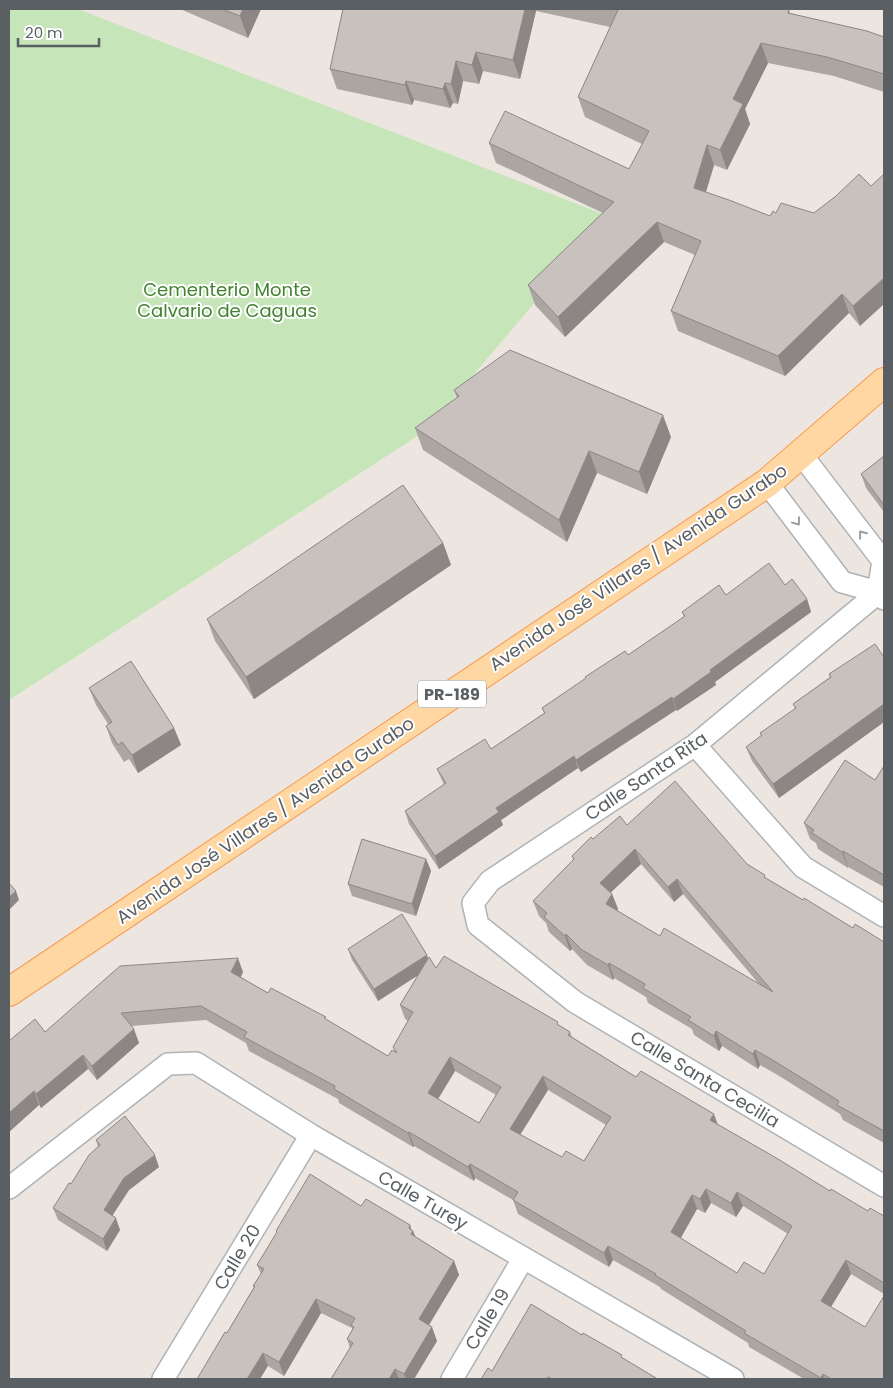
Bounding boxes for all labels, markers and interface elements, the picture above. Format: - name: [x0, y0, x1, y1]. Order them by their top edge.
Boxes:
- scale bar: [18, 15, 99, 47]
- text: 20 m: [25, 22, 63, 43]
- park label: Cementerio Monte Calvario de Caguas: [137, 277, 317, 323]
- street label: Avenida José Villares / Avenida Gurabo: [484, 458, 792, 676]
- one-way arrow: [791, 516, 799, 525]
- one-way arrow: [860, 531, 868, 540]
- road number: PR-189: [418, 681, 486, 708]
- street label: Avenida José Villares / Avenida Gurabo: [111, 711, 419, 929]
- street label: Calle Santa Rita: [580, 726, 712, 826]
- street label: Calle Santa Cecilia: [626, 1024, 784, 1134]
- street label: Calle Turey: [373, 1164, 473, 1236]
- street label: Calle 20: [208, 1219, 266, 1295]
- street label: Calle 19: [459, 1283, 515, 1355]

